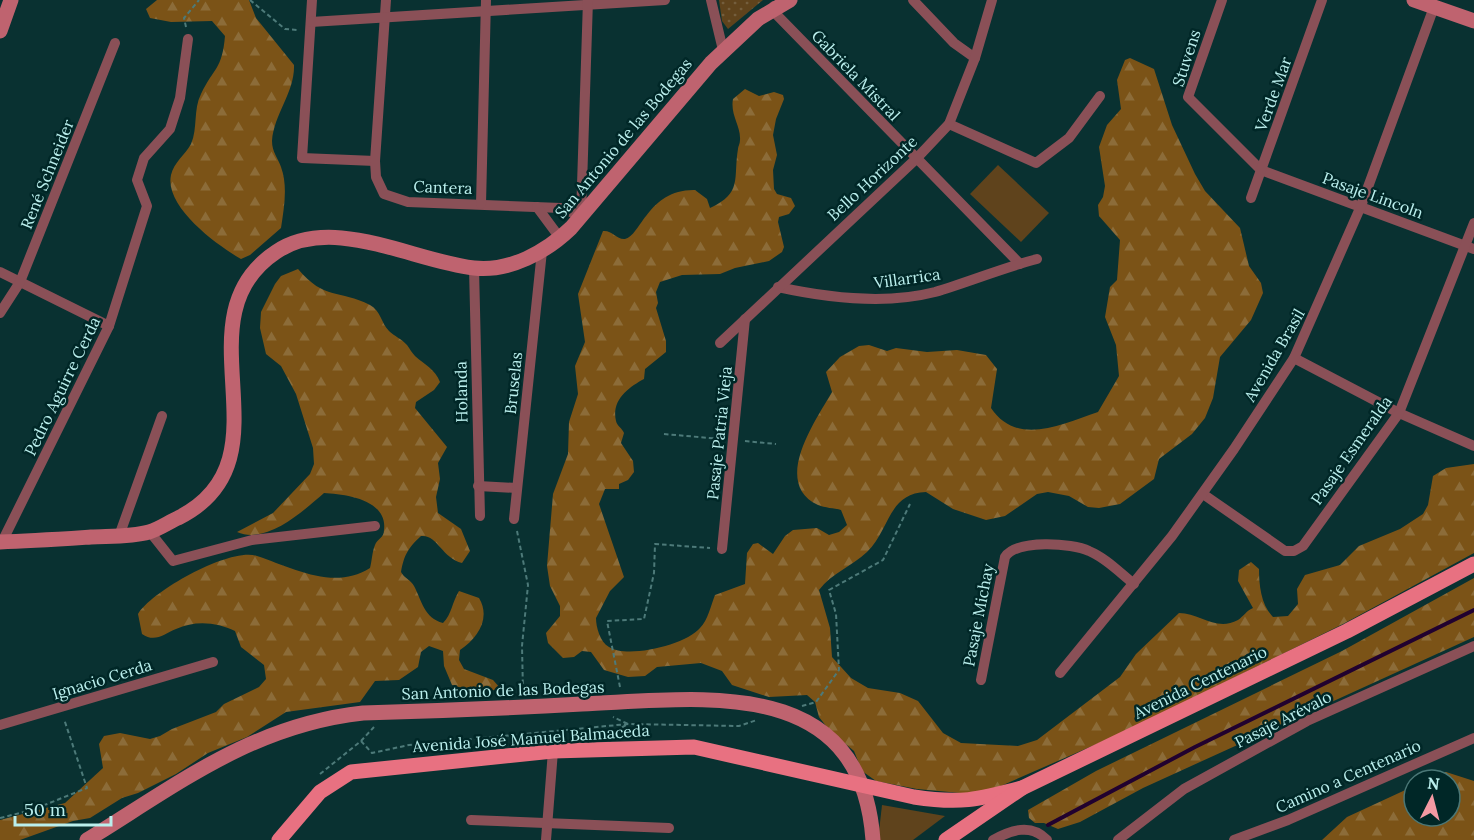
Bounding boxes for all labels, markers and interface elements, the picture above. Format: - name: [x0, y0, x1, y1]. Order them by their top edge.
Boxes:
- street label: Gabriela Mistral: [808, 25, 904, 125]
- street label: Stuvens: [1167, 27, 1205, 89]
- street label: San Antonio de las Bodegas: [550, 54, 696, 222]
- street label: Verde Mar: [1250, 54, 1296, 135]
- street label: René Schneider: [16, 116, 78, 232]
- street label: Bello Horizonte: [823, 131, 921, 225]
- street label: Pasaje Lincoln: [1320, 167, 1426, 223]
- street label: Cantera: [413, 176, 473, 198]
- street label: Villarrica: [872, 263, 941, 293]
- street label: Avenida Brasil: [1239, 305, 1309, 406]
- street label: Pedro Aguirre Cerda: [20, 313, 104, 459]
- street label: Bruselas: [500, 351, 526, 415]
- street label: Holanda: [450, 361, 472, 423]
- street label: Pasaje Patria Vieja: [702, 365, 736, 501]
- street label: Pasaje Esmeralda: [1306, 392, 1396, 508]
- street label: Pasaje Michay: [958, 561, 998, 668]
- street label: Avenida Centenario: [1129, 641, 1270, 723]
- street label: Ignacio Cerda: [50, 654, 154, 704]
- street label: San Antonio de las Bodegas: [401, 676, 605, 704]
- street label: Pasaje Arévalo: [1231, 686, 1335, 752]
- street label: Avenida José Manuel Balmaceda: [411, 720, 650, 756]
- street label: Camino a Centenario: [1272, 735, 1424, 817]
- north arrow: [1402, 768, 1462, 828]
- text: N: [1426, 772, 1441, 794]
- scale bar: [15, 789, 111, 827]
- text: 50 m: [24, 798, 66, 821]

